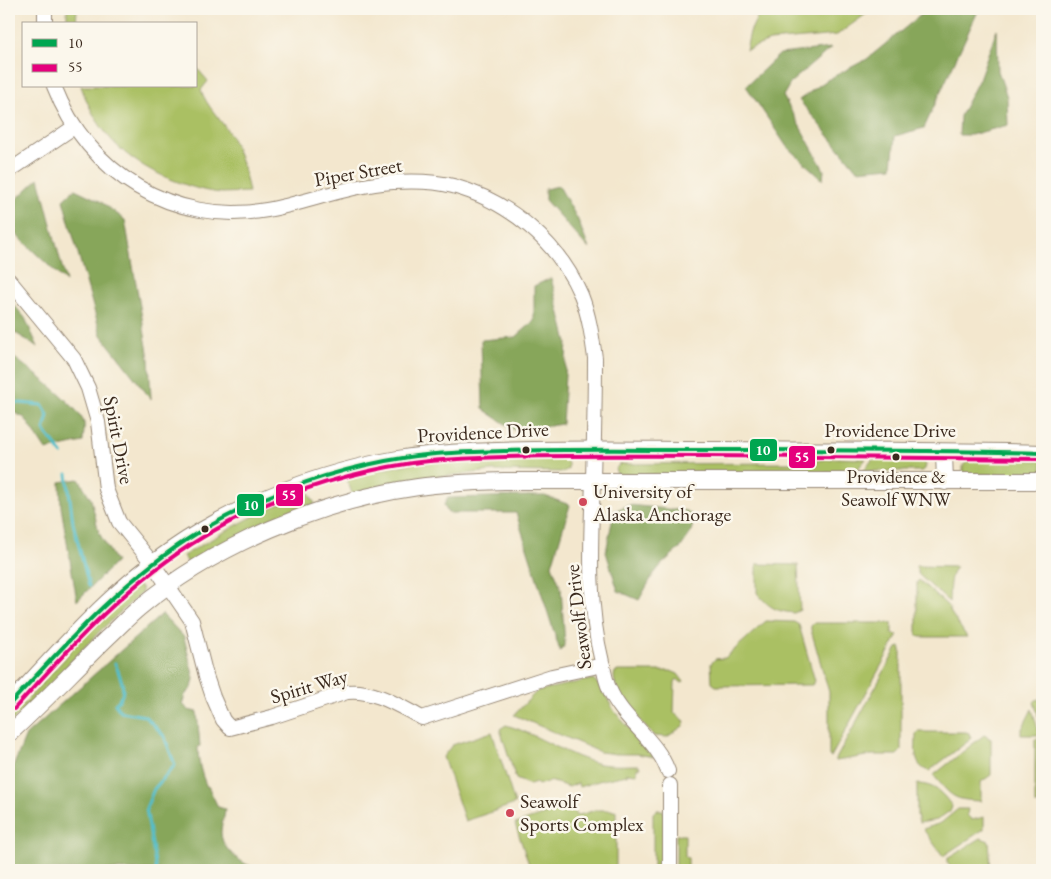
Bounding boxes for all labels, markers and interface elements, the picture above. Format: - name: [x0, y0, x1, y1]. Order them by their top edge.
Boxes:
- legend: [22, 22, 198, 88]
- text: 10: [68, 33, 82, 52]
- text: 55: [68, 57, 82, 76]
- street label: Piper Street: [312, 151, 405, 193]
- street label: Spirit Drive: [98, 394, 140, 486]
- street label: Providence Drive: [417, 416, 550, 448]
- street label: Providence Drive: [824, 417, 956, 443]
- line badge: 10: [749, 438, 778, 462]
- text: 10: [756, 441, 771, 459]
- unlabelled marker: [521, 445, 531, 455]
- line badge: 55: [788, 445, 816, 469]
- unlabelled marker: [826, 445, 836, 455]
- text: 55: [795, 448, 809, 466]
- marker: Providence & Seawolf WNW: [891, 452, 901, 462]
- place label: Providence & Seawolf WNW: [841, 464, 951, 512]
- place label: University of Alaska Anchorage: [592, 478, 732, 527]
- line badge: 55: [275, 483, 304, 507]
- text: 55: [282, 486, 296, 504]
- line badge: 10: [236, 493, 265, 517]
- text: 10: [244, 496, 259, 514]
- marker: University of Alaska Anchorage: [577, 496, 589, 508]
- unlabelled marker: [200, 524, 210, 534]
- street label: Seawolf Drive: [559, 563, 597, 671]
- street label: Spirit Way: [267, 663, 351, 709]
- place label: Seawolf Sports Complex: [520, 788, 644, 837]
- marker: Seawolf Sports Complex: [504, 807, 516, 819]

